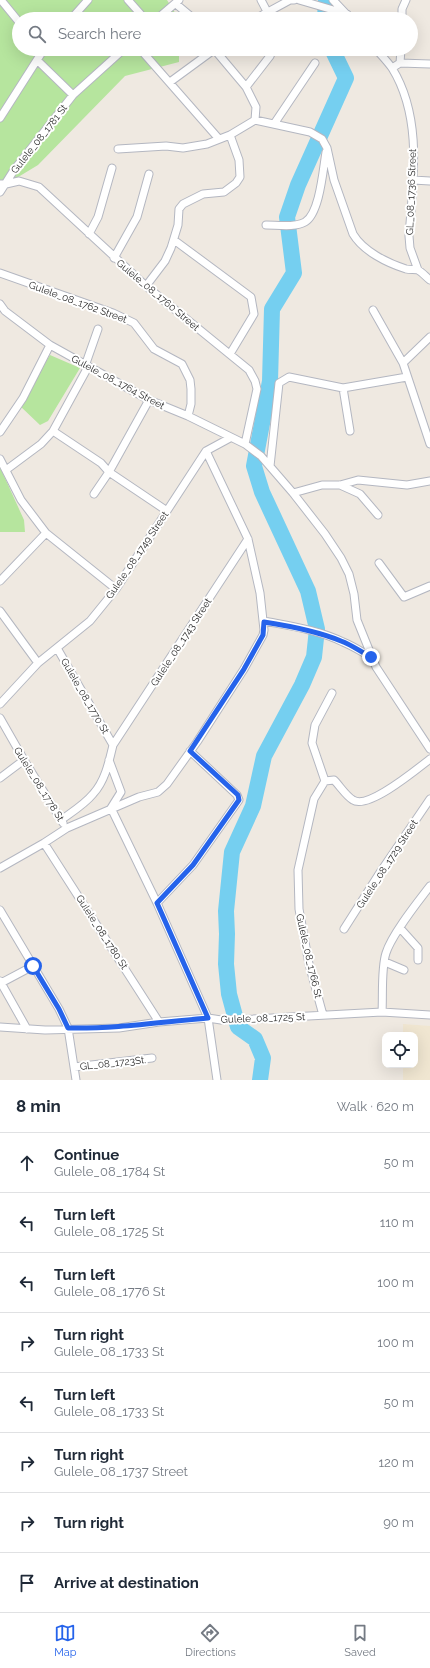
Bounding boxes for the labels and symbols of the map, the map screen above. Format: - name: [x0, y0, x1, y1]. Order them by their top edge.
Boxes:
- street label: Gulele_08_1781 St: [9, 102, 70, 176]
- street label: GL_08_1736 Street: [404, 148, 418, 235]
- street label: Gulele_08_1760 Street: [114, 257, 202, 333]
- street label: Gulele_08_1762 Street: [27, 279, 129, 325]
- street label: Gulele_08_1764 Street: [70, 353, 167, 412]
- street label: Gulele_08_1749 Street: [104, 509, 171, 601]
- street label: Gulele_08_1743 Street: [148, 595, 214, 688]
- route end: [362, 648, 380, 666]
- street label: Gulele_08_1770 St: [59, 656, 111, 736]
- street label: Gulele_08_1778 St: [12, 745, 67, 824]
- street label: Gulele_08_1729 Street: [354, 817, 420, 910]
- street label: Gulele_08_1780 St: [74, 893, 130, 972]
- street label: Gulele_08_1766 St: [294, 913, 324, 1000]
- route start: [24, 957, 42, 975]
- street label: Gulele_08_1725 St: [220, 1011, 306, 1025]
- street label: GL_08_1723St.: [79, 1054, 147, 1072]

